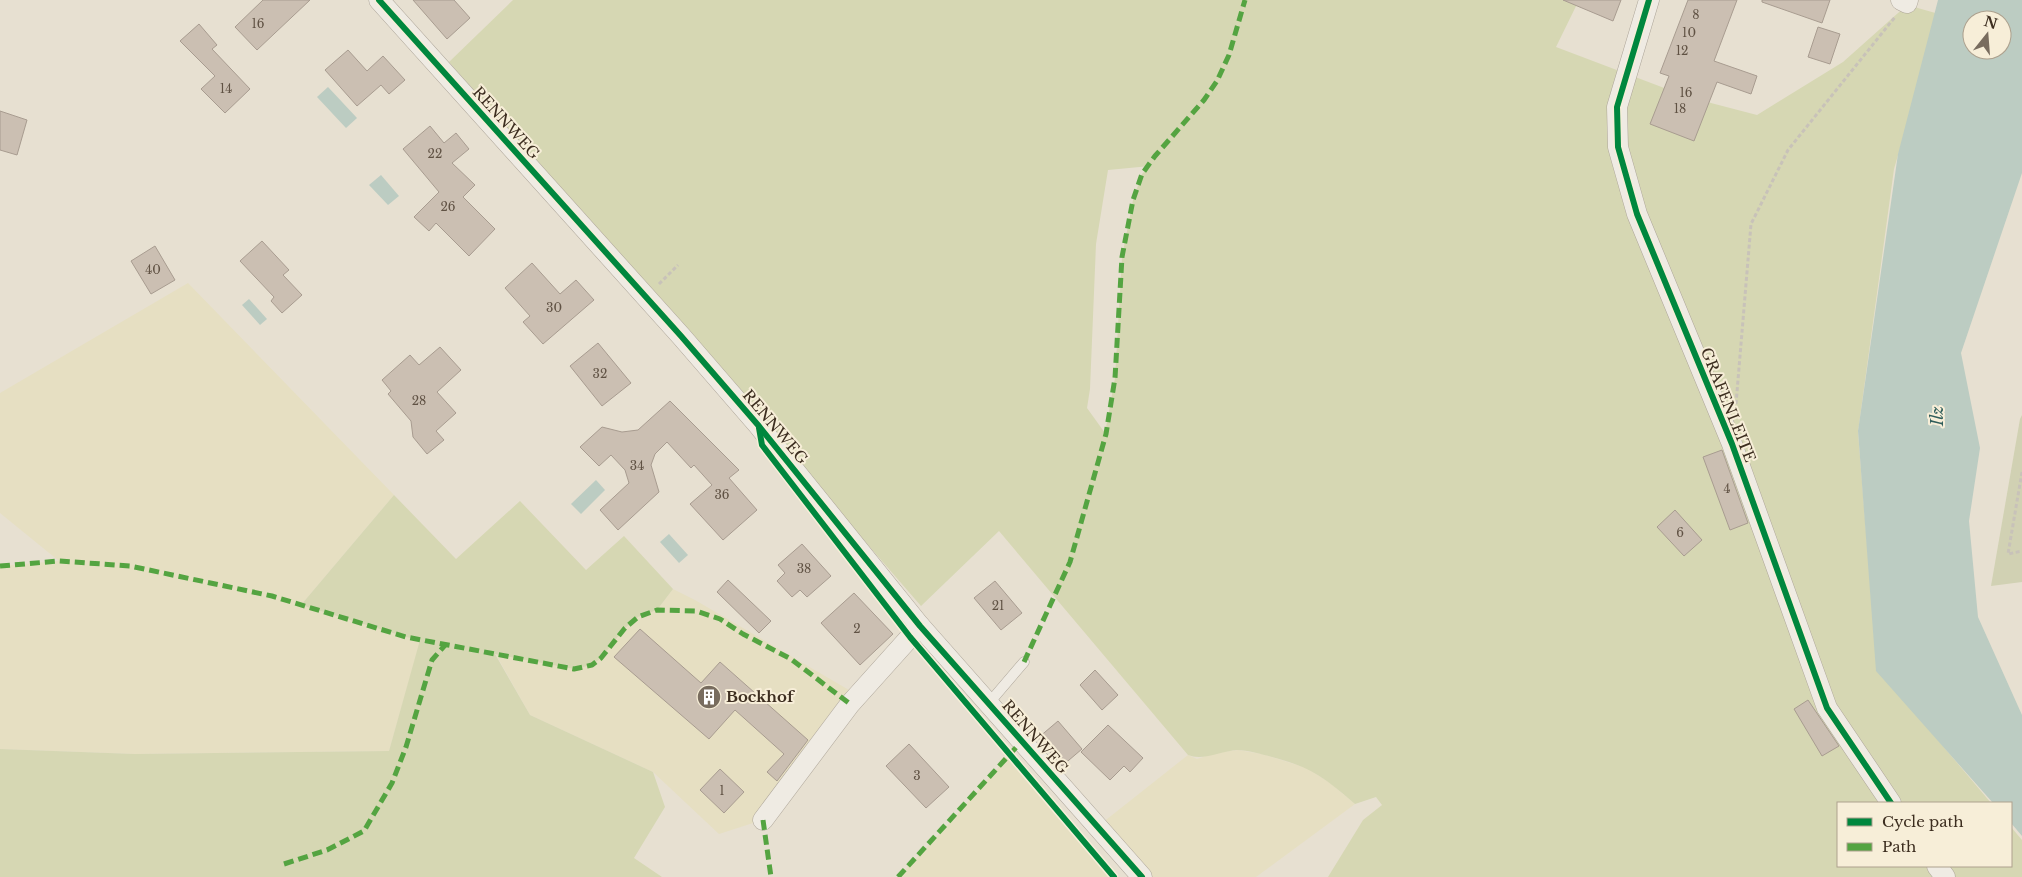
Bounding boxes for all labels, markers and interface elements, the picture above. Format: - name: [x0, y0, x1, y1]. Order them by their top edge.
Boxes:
- house number: 8: [1692, 7, 1700, 22]
- north arrow: [1962, 10, 2012, 60]
- text: N: [1982, 12, 2000, 33]
- house number: 16: [251, 16, 265, 31]
- house number: 10: [1682, 25, 1696, 40]
- house number: 12: [1676, 43, 1688, 58]
- house number: 14: [220, 81, 232, 96]
- street label: RENNWEG: [469, 82, 544, 163]
- house number: 16: [1679, 85, 1693, 100]
- house number: 18: [1674, 101, 1686, 116]
- house number: 22: [428, 146, 442, 161]
- house number: 26: [440, 199, 456, 214]
- house number: 40: [145, 262, 161, 277]
- house number: 30: [546, 300, 562, 315]
- street label: GRAFENLEITE: [1697, 345, 1760, 465]
- house number: 32: [593, 366, 607, 381]
- street label: RENNWEG: [739, 386, 812, 468]
- house number: 28: [412, 393, 426, 408]
- water label: Ilz: [1927, 406, 1947, 427]
- house number: 34: [630, 458, 644, 473]
- house number: 4: [1723, 481, 1731, 496]
- house number: 36: [714, 487, 730, 502]
- house number: 6: [1676, 525, 1684, 540]
- house number: 38: [797, 561, 811, 576]
- house number: 21: [992, 598, 1004, 613]
- house number: 2: [853, 621, 861, 636]
- building icon: Bockhof: [696, 684, 722, 710]
- place label: Bockhof: [726, 687, 796, 706]
- street label: RENNWEG: [998, 696, 1073, 777]
- house number: 3: [913, 768, 921, 783]
- house number: 1: [719, 783, 725, 798]
- legend: [1837, 802, 2012, 867]
- text: Cycle path: [1882, 812, 1964, 831]
- text: Path: [1882, 837, 1916, 856]

